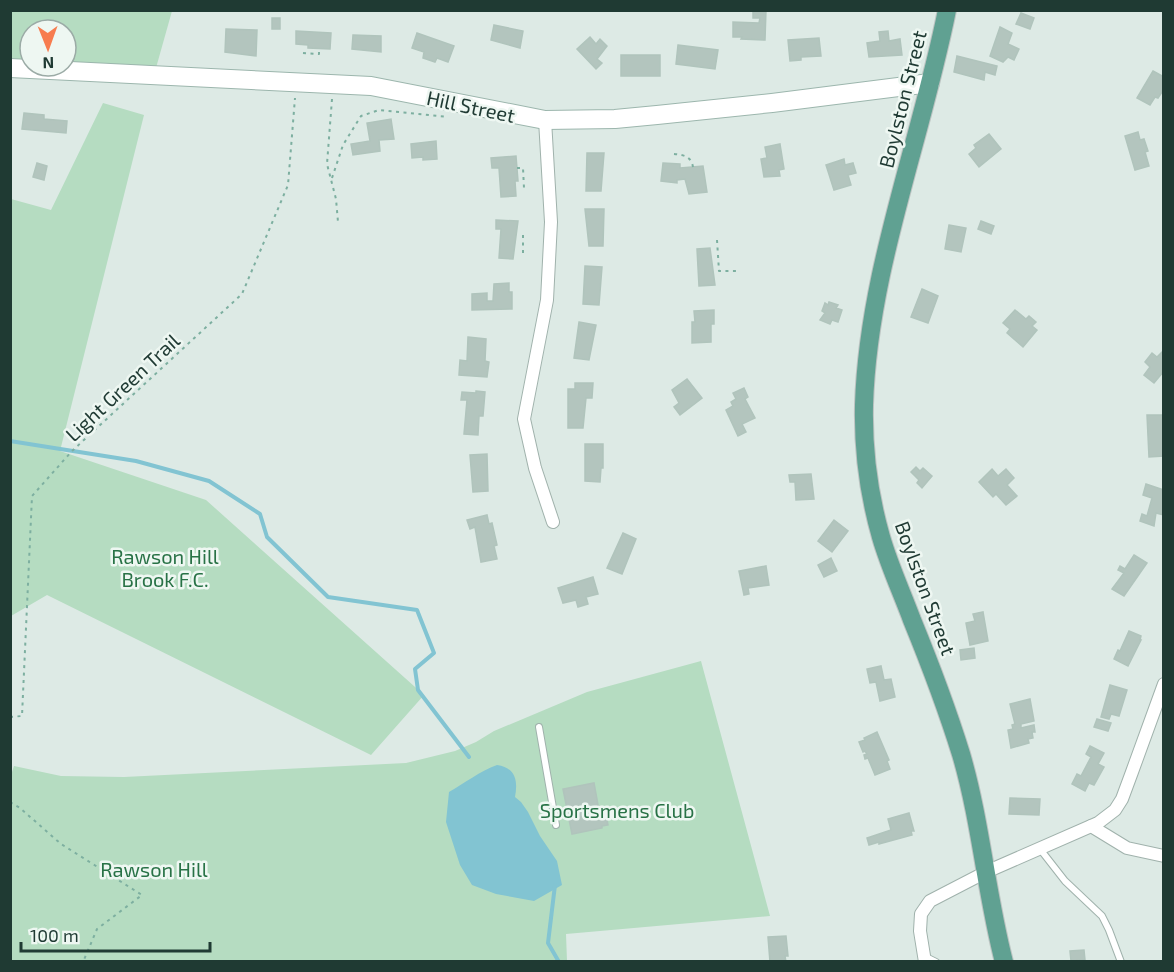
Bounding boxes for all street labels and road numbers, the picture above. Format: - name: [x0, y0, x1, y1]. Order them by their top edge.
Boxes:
- street label: Boylston Street: [873, 27, 931, 170]
- street label: Hill Street: [425, 85, 518, 127]
- street label: Light Green Trail: [60, 328, 184, 446]
- street label: Boylston Street: [891, 518, 962, 659]

